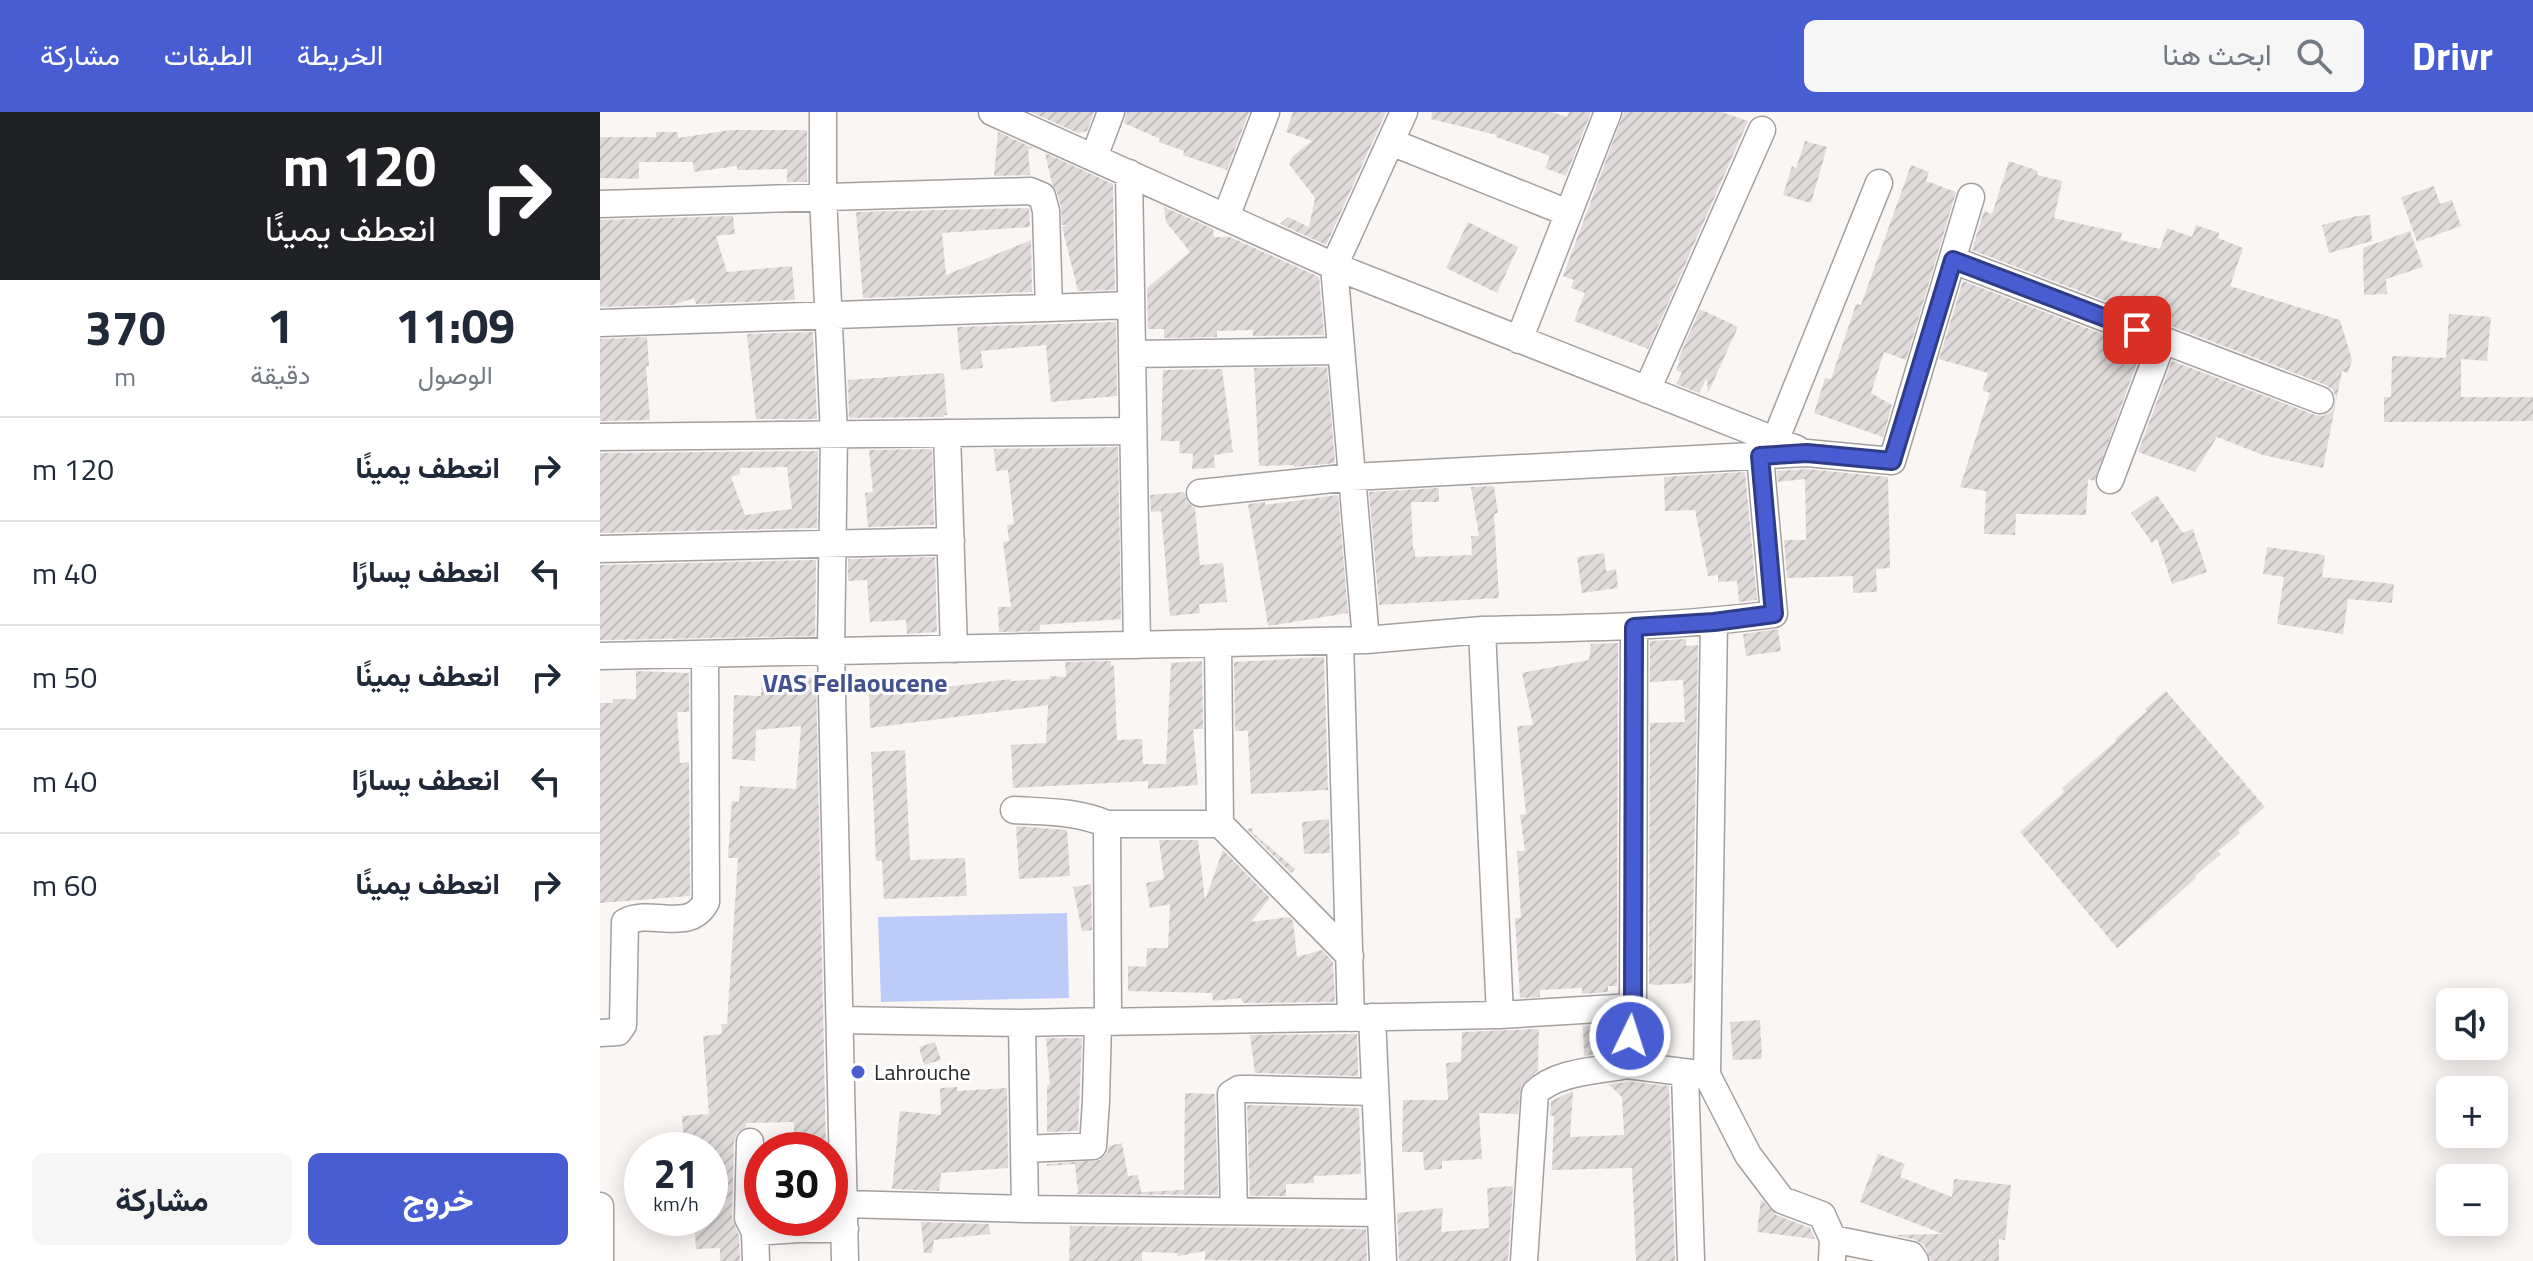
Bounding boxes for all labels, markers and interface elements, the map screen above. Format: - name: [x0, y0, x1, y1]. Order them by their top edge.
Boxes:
- search box: [1804, 20, 2364, 92]
- text: Drivr: [2412, 27, 2493, 85]
- text: ابحث هنا: [2162, 31, 2272, 77]
- text: مشاركة: [40, 33, 120, 76]
- text: الطبقات: [164, 33, 253, 76]
- text: الخريطة: [297, 33, 383, 76]
- icon: search: [2292, 34, 2336, 78]
- text: 120 m: [283, 123, 436, 208]
- icon: right: [464, 144, 568, 248]
- text: انعطف يمينًا: [265, 200, 436, 255]
- text: 1: [267, 289, 294, 362]
- text: 11:09: [395, 289, 515, 362]
- text: 370: [85, 291, 166, 364]
- pin: [2103, 296, 2171, 364]
- icon: arrive: [2115, 308, 2159, 352]
- text: دقيقة: [250, 355, 311, 394]
- text: الوصول: [418, 355, 493, 394]
- text: m: [114, 357, 136, 396]
- text: انعطف يمينًا: [355, 444, 500, 490]
- text: 120 m: [32, 446, 114, 492]
- icon: right: [524, 447, 568, 491]
- text: انعطف يسارًا: [351, 548, 500, 594]
- text: 40 m: [32, 550, 97, 596]
- icon: left: [524, 551, 568, 595]
- text: انعطف يمينًا: [355, 652, 500, 698]
- text: 50 m: [32, 654, 97, 700]
- icon: right: [524, 655, 568, 699]
- district label: VAS Fellaoucene: [763, 663, 947, 702]
- text: انعطف يسارًا: [351, 756, 500, 802]
- text: 40 m: [32, 758, 97, 804]
- icon: left: [524, 759, 568, 803]
- text: انعطف يمينًا: [355, 860, 500, 906]
- text: 60 m: [32, 862, 97, 908]
- icon: right: [524, 863, 568, 907]
- map controls: [2436, 988, 2508, 1236]
- button: sound: [2436, 988, 2508, 1060]
- position arrow: [1588, 994, 1672, 1078]
- place label: Lahrouche: [874, 1055, 971, 1089]
- marker: Lahrouche: [849, 1063, 867, 1081]
- button: +: [2436, 1076, 2508, 1148]
- speed limit sign: 30: [744, 1132, 848, 1236]
- text: 21: [654, 1143, 698, 1204]
- button: مشاركة: [32, 1153, 292, 1245]
- button: خروج: [308, 1153, 568, 1245]
- button: −: [2436, 1164, 2508, 1236]
- text: km/h: [653, 1188, 699, 1219]

